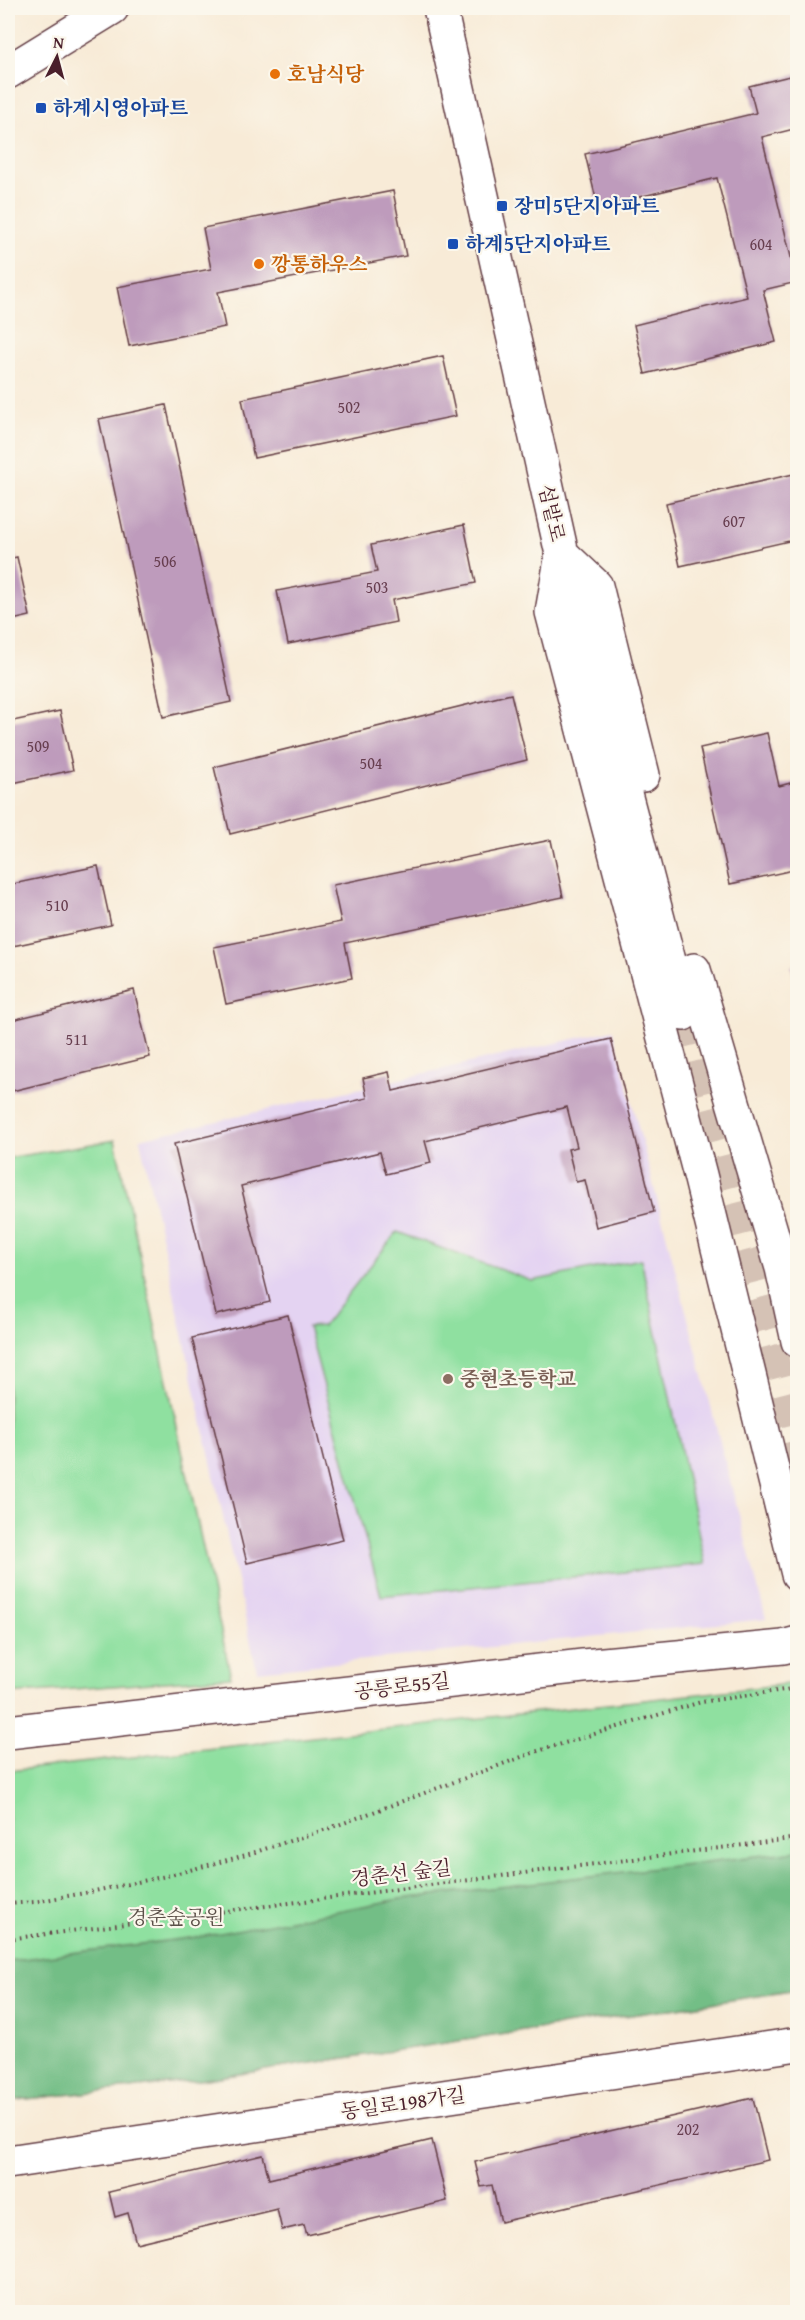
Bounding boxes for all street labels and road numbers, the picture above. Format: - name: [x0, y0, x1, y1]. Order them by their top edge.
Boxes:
- street label: 섬밭로: [532, 481, 573, 544]
- street label: 공릉로55길: [352, 1665, 452, 1706]
- street label: 경춘선 숲길: [349, 1852, 453, 1893]
- street label: 동일로198가길: [339, 2079, 467, 2126]

